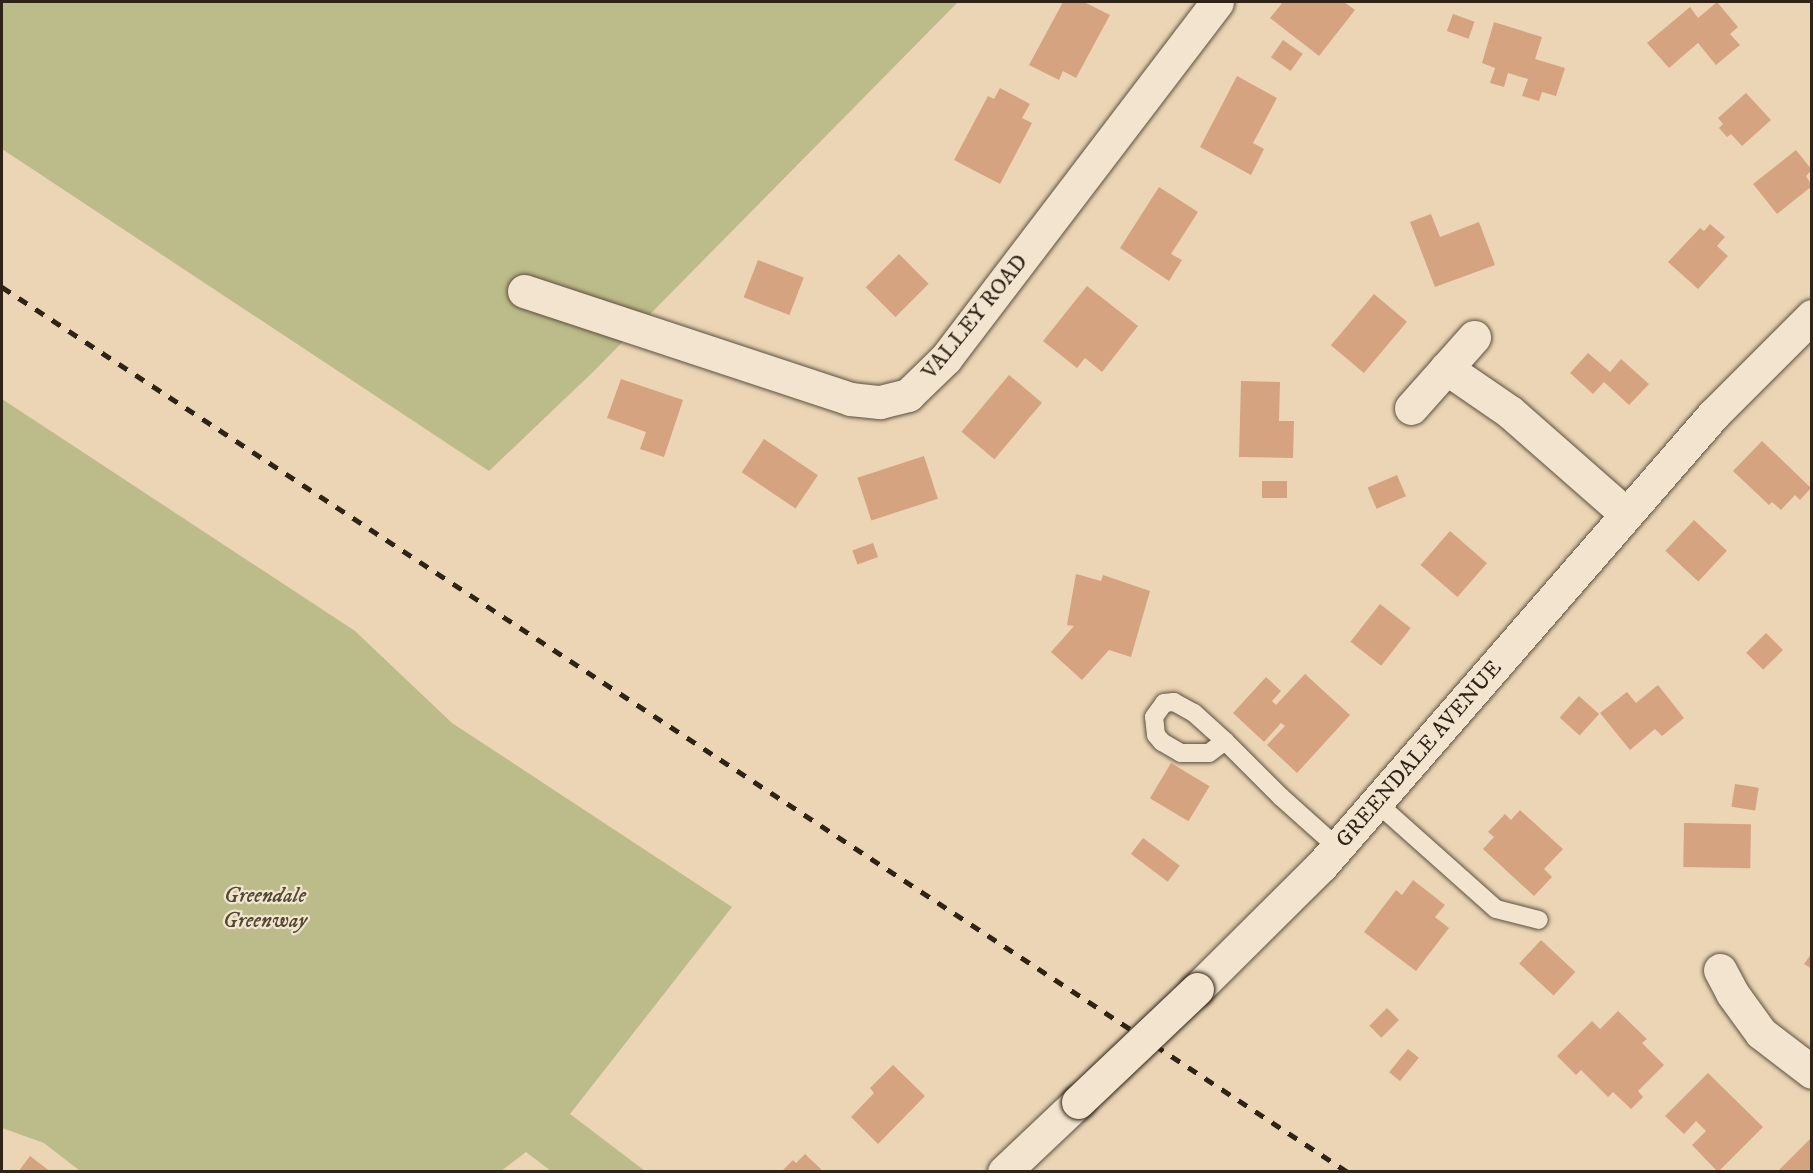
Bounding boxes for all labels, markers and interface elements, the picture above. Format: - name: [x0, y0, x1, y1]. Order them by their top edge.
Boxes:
- street label: VALLEY ROAD: [917, 249, 1033, 385]
- street label: GREENDALE AVENUE: [1331, 655, 1507, 853]
- park label: Greendale Greenway: [223, 882, 307, 933]

